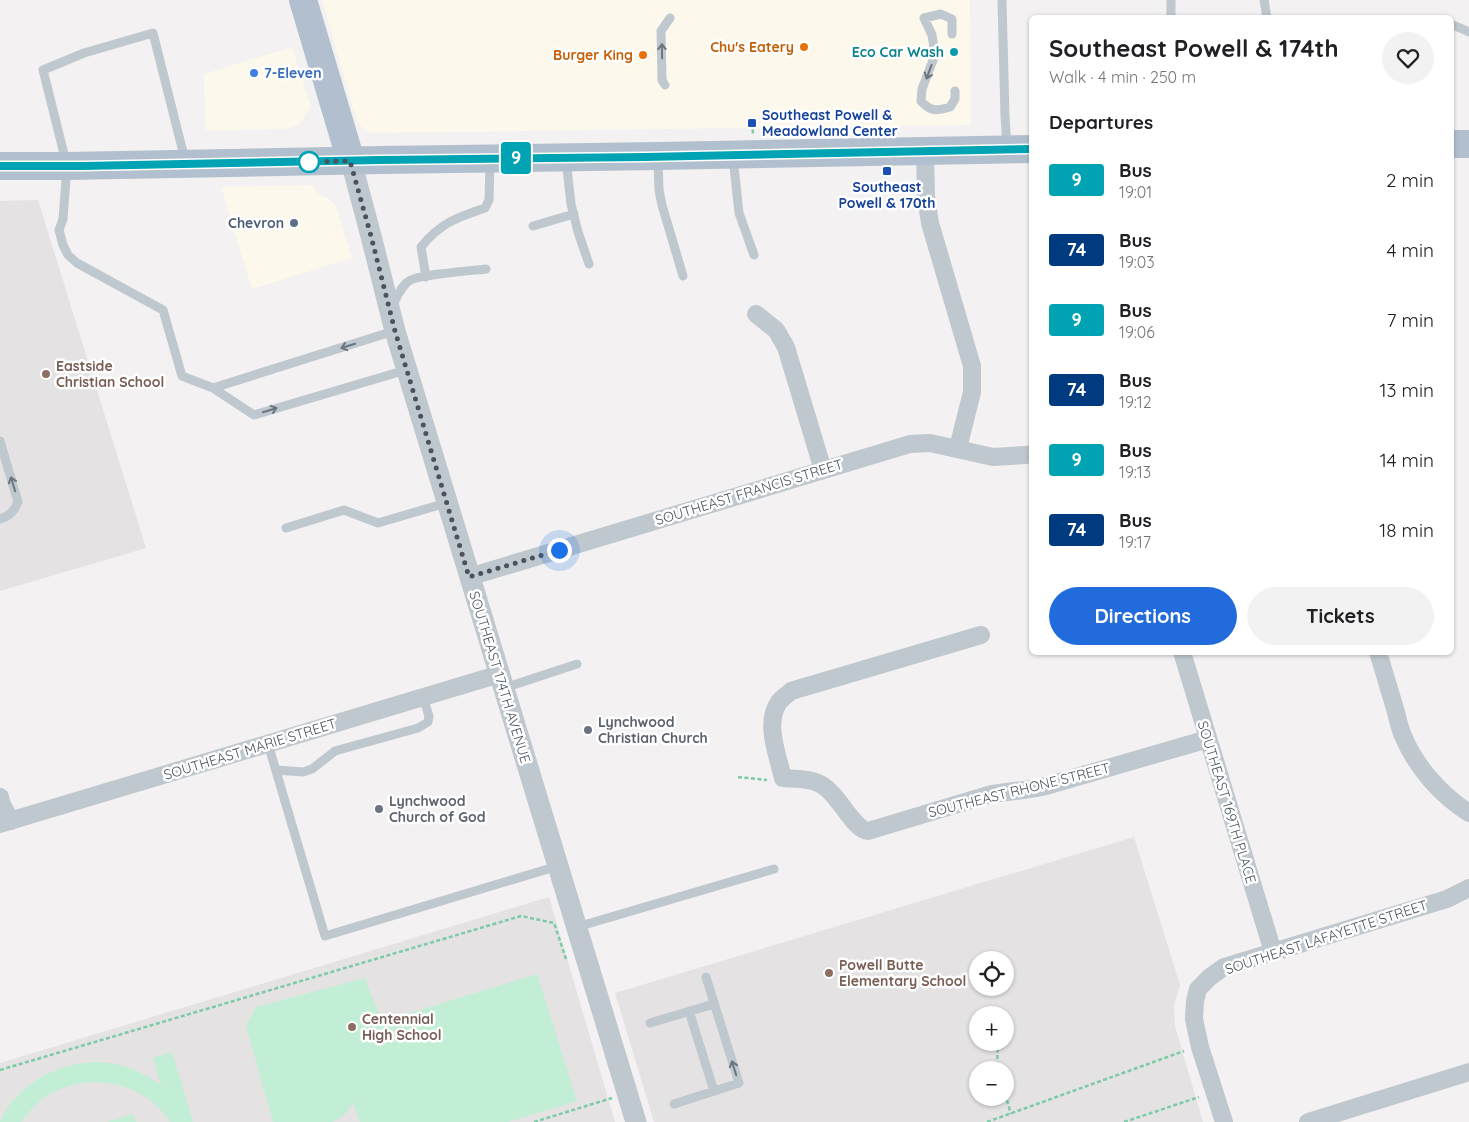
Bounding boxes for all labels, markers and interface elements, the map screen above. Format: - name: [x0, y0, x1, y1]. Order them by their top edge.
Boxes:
- button: heart: [1382, 32, 1434, 84]
- text: Southeast Powell & 174th: [1049, 33, 1338, 63]
- place label: Chu's Eatery: [710, 38, 794, 56]
- marker: Chu's Eatery: [798, 41, 810, 53]
- one-way arrow: [657, 43, 667, 60]
- place label: Eco Car Wash: [852, 43, 944, 61]
- place label: Burger King: [553, 46, 633, 64]
- marker: Eco Car Wash: [948, 46, 960, 58]
- marker: Burger King: [637, 49, 649, 61]
- one-way arrow: [924, 63, 933, 79]
- place label: 7-Eleven: [264, 64, 321, 82]
- marker: 7-Eleven: [248, 67, 260, 79]
- text: Walk · 4 min · 250 m: [1049, 67, 1196, 87]
- place label: Southeast Powell & Meadowland Center: [762, 106, 898, 140]
- text: Departures: [1049, 110, 1153, 134]
- marker: Southeast Powell & Meadowland Center: [746, 117, 758, 129]
- line badge: 9: [500, 142, 532, 174]
- text: 9: [511, 146, 521, 169]
- unlabelled marker: [298, 151, 320, 173]
- text: Bus: [1119, 158, 1152, 182]
- marker: Southeast Powell & 170th: [881, 165, 893, 177]
- text: 9: [1071, 168, 1082, 191]
- text: 2 min: [1386, 168, 1434, 192]
- place label: Southeast Powell & 170th: [838, 178, 936, 212]
- text: 19:01: [1119, 182, 1152, 202]
- place label: Chevron: [228, 214, 284, 232]
- marker: Chevron: [288, 217, 300, 229]
- text: Bus: [1119, 228, 1152, 252]
- text: 74: [1067, 238, 1086, 261]
- text: 4 min: [1386, 238, 1434, 262]
- text: 19:03: [1119, 252, 1155, 272]
- text: Bus: [1119, 298, 1152, 322]
- text: 9: [1071, 308, 1082, 331]
- text: 7 min: [1387, 308, 1434, 332]
- text: 19:06: [1119, 322, 1155, 342]
- one-way arrow: [340, 341, 356, 351]
- place label: Eastside Christian School: [56, 357, 164, 391]
- marker: Eastside Christian School: [40, 368, 52, 380]
- text: Bus: [1119, 368, 1152, 392]
- text: 74: [1067, 378, 1086, 401]
- text: 13 min: [1379, 378, 1434, 402]
- text: 19:12: [1119, 392, 1152, 412]
- one-way arrow: [262, 404, 278, 414]
- text: Bus: [1119, 438, 1152, 462]
- text: 9: [1071, 448, 1082, 471]
- text: 14 min: [1380, 448, 1434, 472]
- street label: SOUTHEAST FRANCIS STREET: [653, 455, 845, 529]
- text: 19:13: [1119, 462, 1151, 482]
- one-way arrow: [7, 476, 17, 492]
- text: Bus: [1119, 508, 1152, 532]
- text: 74: [1067, 518, 1086, 541]
- text: 18 min: [1379, 518, 1434, 542]
- text: 19:17: [1119, 532, 1151, 552]
- your location: [547, 538, 572, 563]
- button: Directions: [1049, 587, 1237, 645]
- button: Tickets: [1247, 587, 1434, 645]
- street label: SOUTHEAST 174TH AVENUE: [465, 589, 535, 765]
- place label: Lynchwood Christian Church: [598, 713, 708, 747]
- street label: SOUTHEAST MARIE STREET: [161, 714, 339, 784]
- street label: SOUTHEAST 169TH PLACE: [1194, 719, 1260, 885]
- marker: Lynchwood Christian Church: [582, 724, 594, 736]
- street label: SOUTHEAST RHONE STREET: [926, 759, 1112, 821]
- place label: Lynchwood Church of God: [389, 792, 485, 826]
- marker: Lynchwood Church of God: [373, 803, 385, 815]
- street label: SOUTHEAST LAFAYETTE STREET: [1223, 896, 1429, 978]
- map controls: [969, 951, 1014, 1106]
- button: locate: [969, 951, 1014, 996]
- place label: Powell Butte Elementary School: [839, 956, 966, 990]
- marker: Powell Butte Elementary School: [823, 967, 835, 979]
- button: +: [969, 1006, 1014, 1051]
- place label: Centennial High School: [362, 1010, 442, 1044]
- marker: Centennial High School: [346, 1021, 358, 1033]
- one-way arrow: [729, 1061, 738, 1077]
- button: −: [969, 1061, 1014, 1106]

